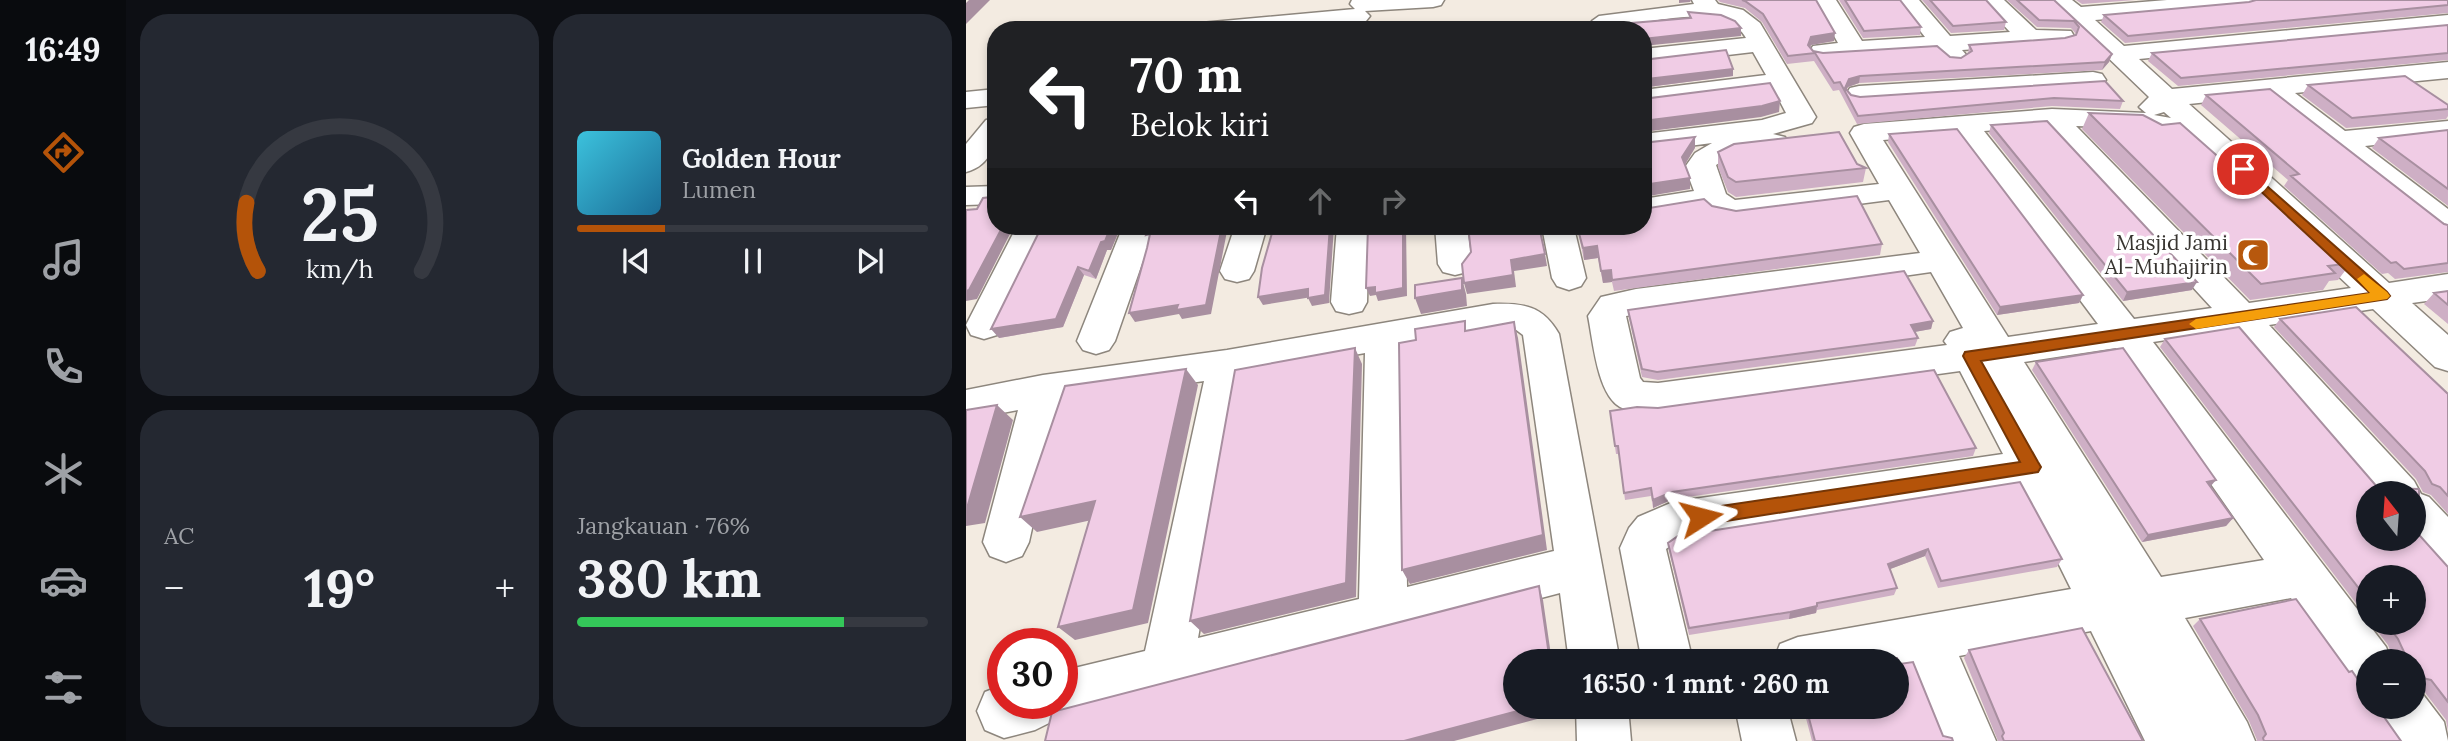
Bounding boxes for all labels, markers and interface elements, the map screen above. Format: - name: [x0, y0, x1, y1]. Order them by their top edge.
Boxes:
- text: 16:49: [25, 29, 101, 70]
- text: 70 m: [1130, 43, 1242, 105]
- icon: left: [1015, 49, 1106, 140]
- text: Belok kiri: [1130, 104, 1269, 145]
- icon: directions: [39, 128, 88, 177]
- pin: [2213, 139, 2273, 199]
- text: Golden Hour: [682, 142, 841, 175]
- icon: arrive: [2224, 150, 2262, 188]
- text: 25: [300, 169, 379, 262]
- text: Lumen: [682, 175, 756, 204]
- icon: left: [1228, 182, 1266, 220]
- icon: ahead: [1301, 182, 1339, 220]
- icon: right: [1374, 182, 1412, 220]
- place label: Masjid Jami Al-Muhajirin: [2104, 229, 2228, 280]
- icon: music: [39, 235, 88, 284]
- mosque icon: Masjid Jami Al-Muhajirin: [2234, 236, 2272, 274]
- icon: previous: [617, 242, 655, 280]
- icon: pause: [734, 242, 772, 280]
- icon: next: [851, 242, 889, 280]
- text: km/h: [306, 253, 373, 285]
- icon: phone: [39, 342, 88, 391]
- icon: climate: [39, 449, 88, 498]
- position arrow: [1664, 480, 1738, 554]
- north arrow: [2356, 481, 2426, 551]
- map controls: [2356, 481, 2426, 719]
- text: Jangkauan · 76%: [577, 511, 750, 540]
- text: AC: [164, 521, 194, 550]
- text: 380 km: [577, 545, 761, 611]
- text: 19°: [304, 555, 375, 621]
- icon: car: [39, 556, 88, 605]
- text: −: [164, 564, 184, 612]
- text: +: [495, 564, 515, 612]
- button: +: [2356, 565, 2426, 635]
- speed limit sign: 30: [987, 628, 1078, 719]
- button: −: [2356, 649, 2426, 719]
- icon: filters: [39, 663, 88, 712]
- text: 16:50 · 1 mnt · 260 m: [1583, 667, 1829, 700]

